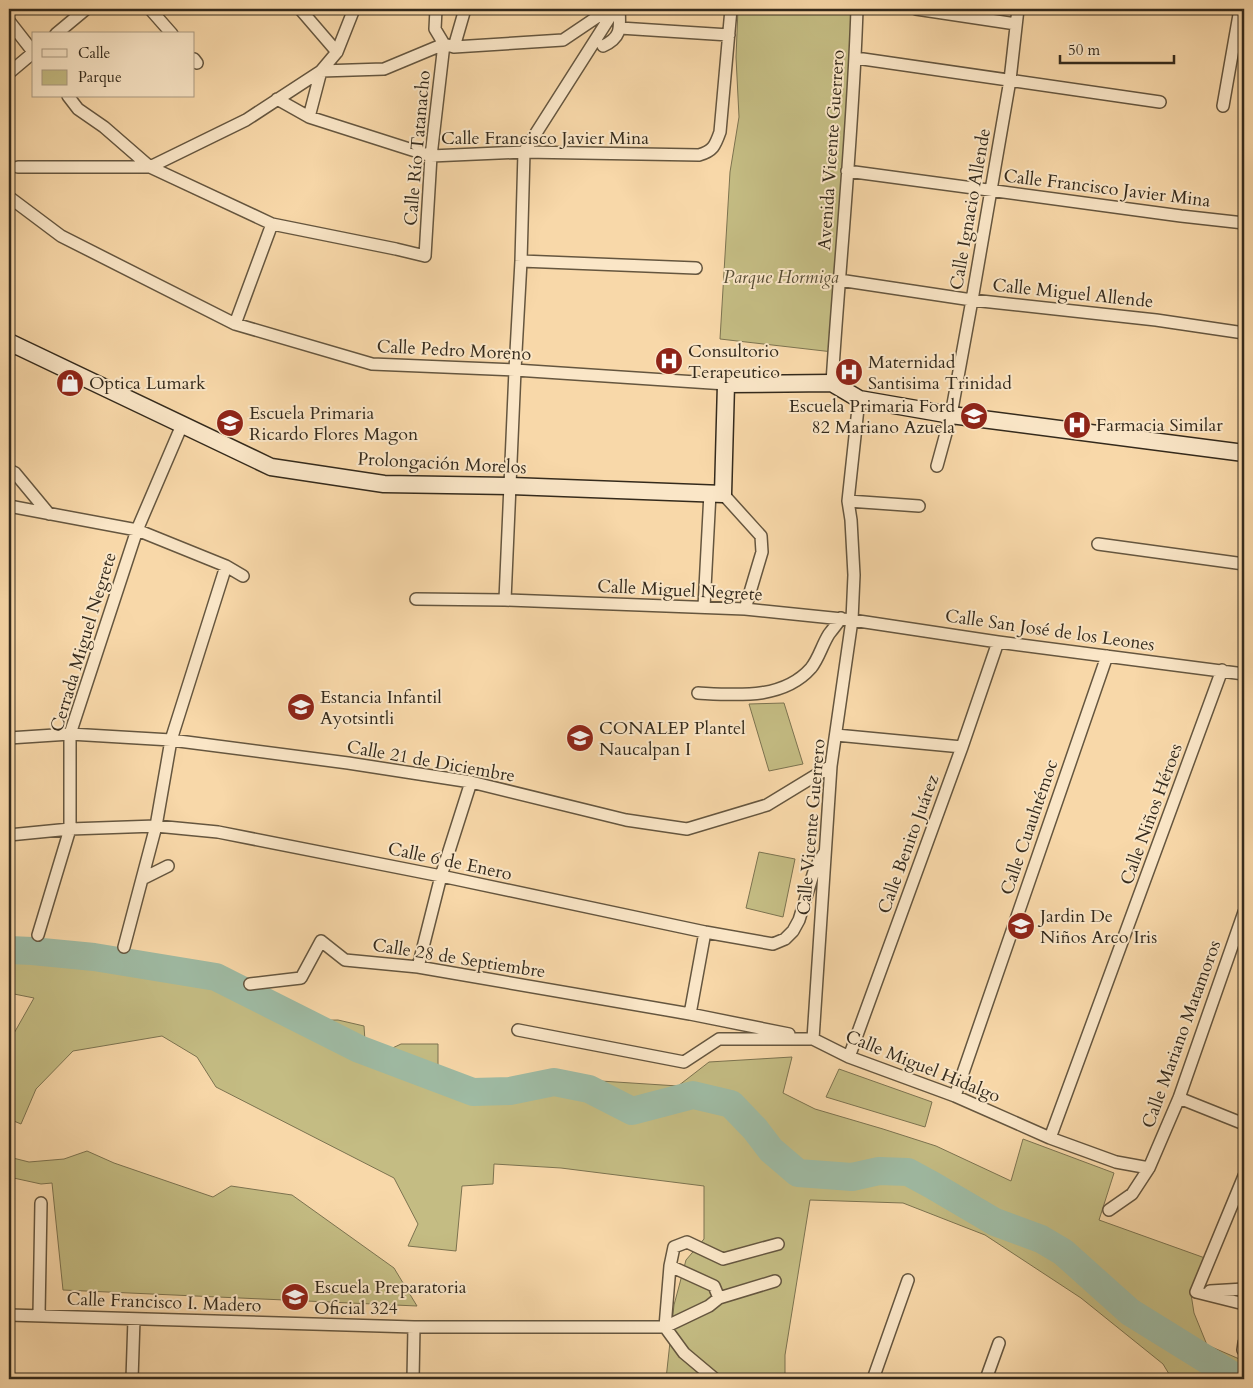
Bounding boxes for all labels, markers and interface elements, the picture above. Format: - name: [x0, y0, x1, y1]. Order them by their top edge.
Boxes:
- legend: [32, 32, 195, 98]
- scale bar: [1060, 32, 1174, 64]
- text: 50 m: [1068, 40, 1100, 60]
- text: Calle: [78, 43, 111, 63]
- street label: Avenida Vicente Guerrero: [812, 49, 851, 251]
- text: Parque: [78, 67, 122, 87]
- street label: Calle Río Tatanacho: [398, 69, 437, 227]
- street label: Calle Francisco Javier Mina: [441, 126, 649, 151]
- street label: Calle Ignacio Allende: [944, 126, 997, 292]
- street label: Calle Francisco Javier Mina: [1002, 163, 1212, 214]
- park label: Parque Hormiga: [723, 265, 839, 290]
- street label: Calle Miguel Allende: [991, 273, 1155, 314]
- street label: Calle Pedro Moreno: [376, 334, 532, 367]
- place label: Consultorio Terapeutico: [688, 339, 780, 385]
- hospital icon: Consultorio Terapeutico: [654, 346, 684, 376]
- place label: Maternidad Santisima Trinidad: [868, 350, 1012, 396]
- hospital icon: Maternidad Santisima Trinidad: [834, 357, 864, 387]
- shop icon: Optica Lumark: [55, 368, 85, 398]
- place label: Optica Lumark: [89, 371, 206, 396]
- place label: Escuela Primaria Ford 82 Mariano Azuela: [789, 394, 955, 440]
- place label: Escuela Primaria Ricardo Flores Magon: [249, 401, 419, 447]
- school or university icon: Escuela Primaria Ford 82 Mariano Azuela: [959, 401, 989, 431]
- school or university icon: Escuela Primaria Ricardo Flores Magon: [215, 408, 245, 438]
- hospital icon: Farmacia Similar: [1062, 410, 1092, 440]
- place label: Farmacia Similar: [1096, 413, 1223, 438]
- street label: Prolongación Morelos: [357, 447, 527, 480]
- street label: Cerrada Miguel Negrete: [44, 549, 123, 735]
- street label: Calle Miguel Negrete: [597, 574, 763, 607]
- street label: Calle San José de los Leones: [944, 603, 1156, 658]
- place label: Estancia Infantil Ayotsintli: [320, 685, 442, 731]
- school or university icon: Estancia Infantil Ayotsintli: [286, 692, 316, 722]
- place label: CONALEP Plantel Naucalpan I: [599, 716, 746, 762]
- school or university icon: CONALEP Plantel Naucalpan I: [565, 723, 595, 753]
- street label: Calle 21 de Diciembre: [345, 734, 517, 789]
- street label: Calle Vicente Guerrero: [791, 737, 832, 916]
- street label: Calle Niños Héroes: [1114, 740, 1189, 888]
- street label: Calle Cuauhtémoc: [995, 756, 1064, 898]
- street label: Calle Benito Juárez: [872, 771, 945, 917]
- street label: Calle 6 de Enero: [386, 836, 514, 887]
- place label: Jardin De Niños Arco Iris: [1037, 904, 1157, 950]
- school or university icon: Jardin De Niños Arco Iris: [1006, 911, 1036, 941]
- street label: Calle 28 de Septiembre: [371, 932, 547, 985]
- street label: Calle Mariano Matamoros: [1136, 937, 1227, 1132]
- street label: Calle Miguel Hidalgo: [842, 1024, 1004, 1109]
- place label: Escuela Preparatoria Oficial 324: [314, 1275, 467, 1321]
- school or university icon: Escuela Preparatoria Oficial 324: [280, 1282, 310, 1312]
- street label: Calle Francisco I. Madero: [66, 1287, 262, 1318]

